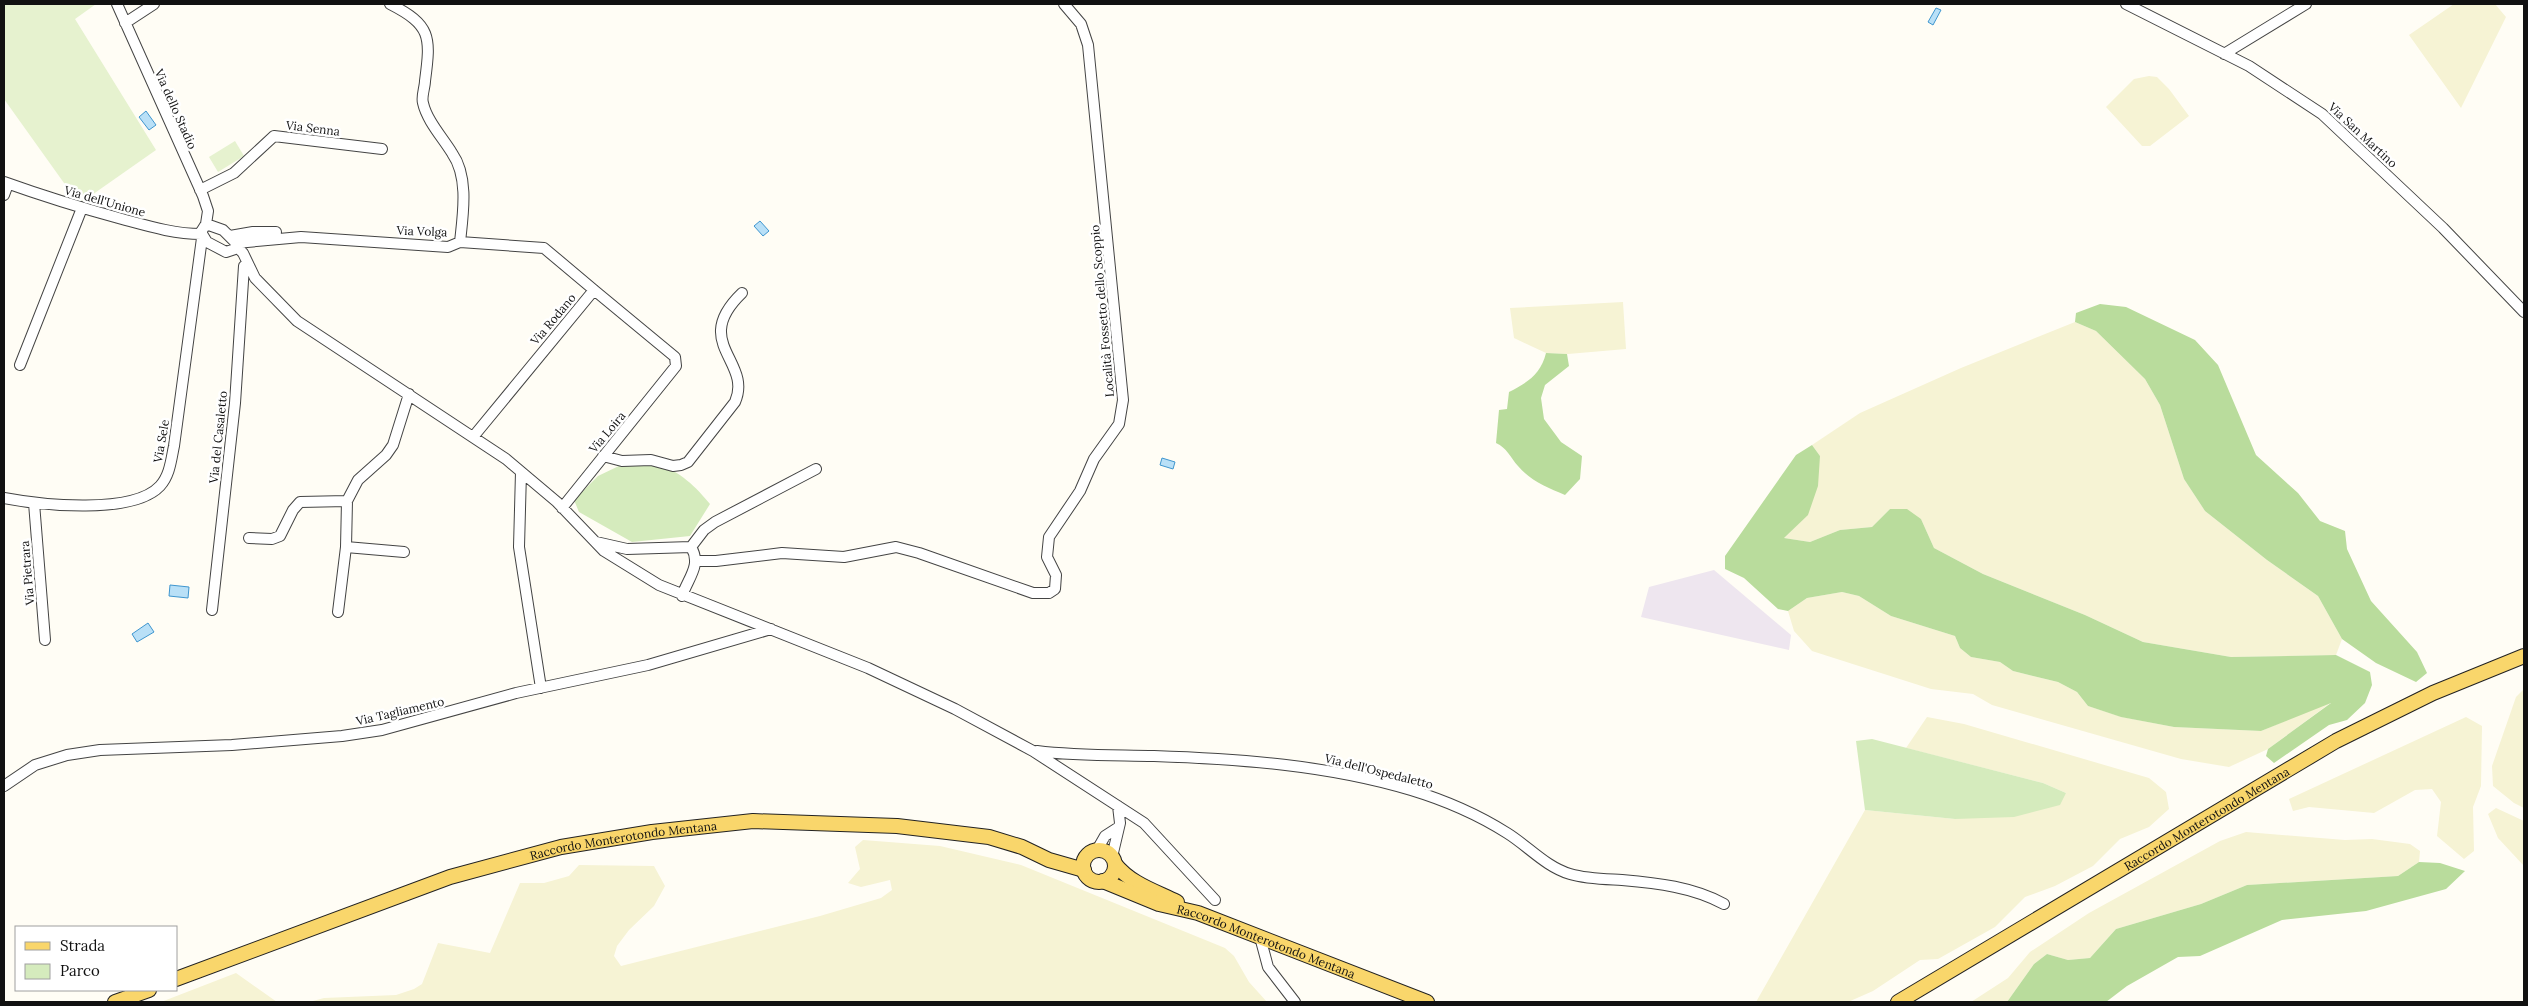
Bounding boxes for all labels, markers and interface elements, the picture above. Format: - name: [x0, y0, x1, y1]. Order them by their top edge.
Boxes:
- street label: Via dello Stadio: [151, 66, 200, 151]
- street label: Via San Martino: [2325, 99, 2401, 171]
- street label: Via Senna: [284, 117, 341, 139]
- street label: Via dell'Unione: [62, 182, 148, 220]
- street label: Via Volga: [395, 223, 448, 239]
- street label: Località Fossetto dello Scoppio: [1087, 224, 1117, 398]
- street label: Via Rodano: [527, 290, 579, 349]
- street label: Via del Casaletto: [206, 390, 230, 485]
- street label: Via Loira: [585, 408, 628, 456]
- street label: Via Sele: [150, 418, 172, 465]
- street label: Via Pietrara: [17, 540, 37, 607]
- street label: Via Tagliamento: [354, 694, 445, 729]
- street label: Via dell'Ospedaletto: [1322, 750, 1435, 792]
- street label: Raccordo Monterotondo Mentana: [2121, 763, 2292, 873]
- street label: Raccordo Monterotondo Mentana: [528, 817, 718, 863]
- street label: Raccordo Monterotondo Mentana: [1175, 901, 1358, 981]
- legend: [15, 926, 178, 991]
- text: Strada: [60, 936, 105, 955]
- text: Parco: [60, 961, 100, 980]

